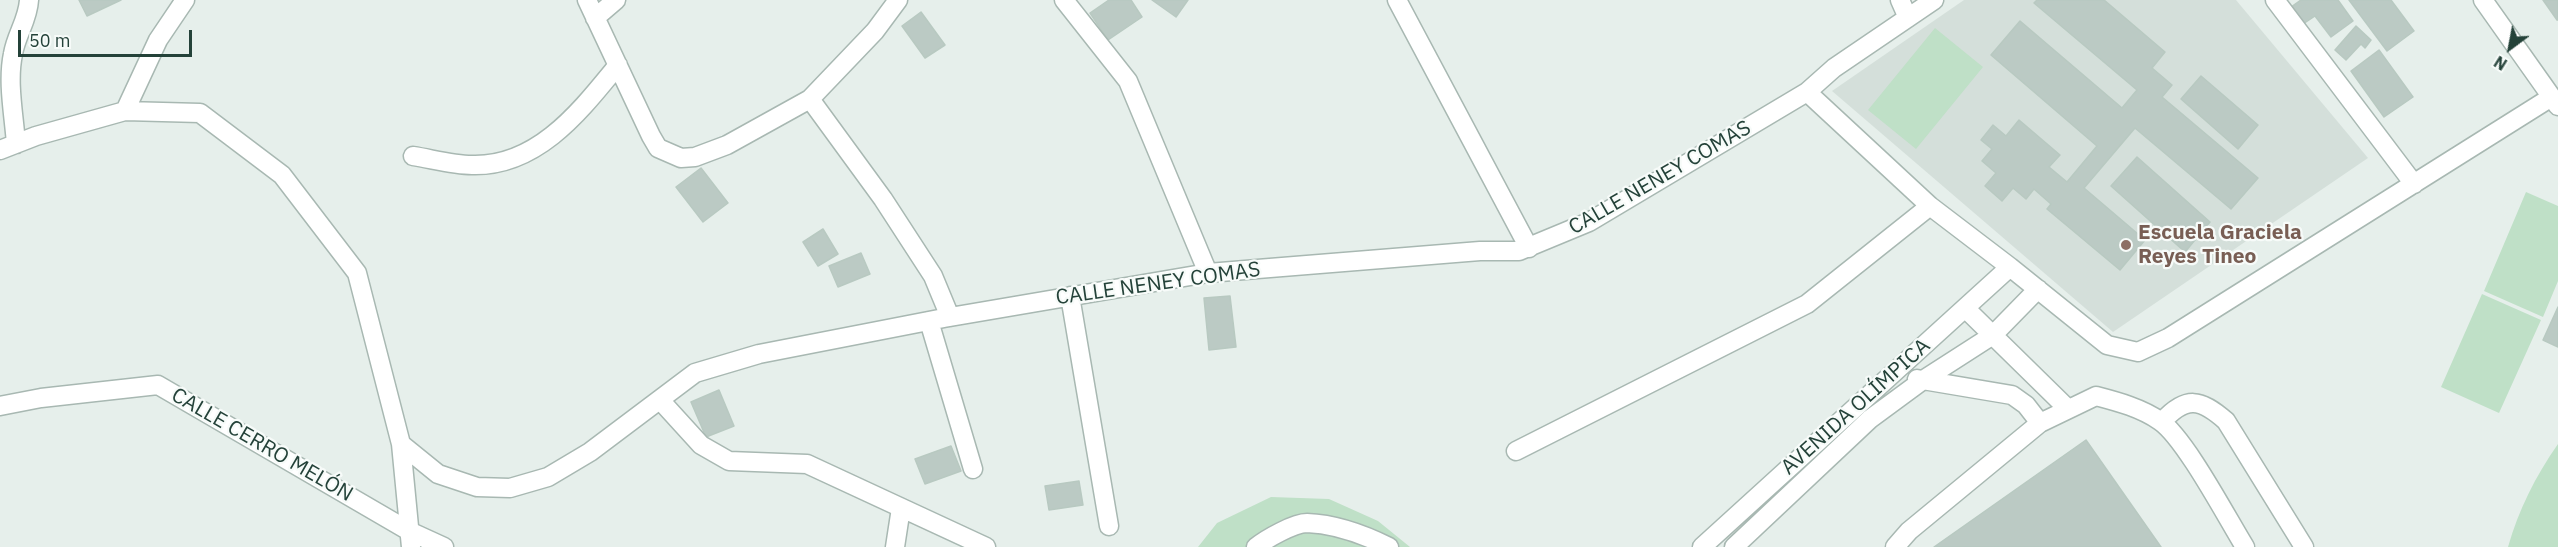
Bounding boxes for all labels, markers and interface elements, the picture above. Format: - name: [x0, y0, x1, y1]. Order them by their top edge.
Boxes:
- scale bar: [21, 18, 195, 56]
- north arrow: [2480, 18, 2540, 78]
- text: 50 m: [29, 29, 71, 52]
- text: N: [2490, 52, 2511, 75]
- street label: CALLE NENEY COMAS: [1564, 116, 1756, 240]
- place label: Escuela Graciela Reyes Tineo: [2138, 220, 2302, 270]
- marker: Escuela Graciela Reyes Tineo: [2119, 238, 2133, 252]
- street label: CALLE NENEY COMAS: [1054, 257, 1262, 311]
- street label: AVENIDA OLÍMPICA: [1776, 334, 1936, 480]
- street label: CALLE CERRO MELÓN: [167, 383, 357, 507]

